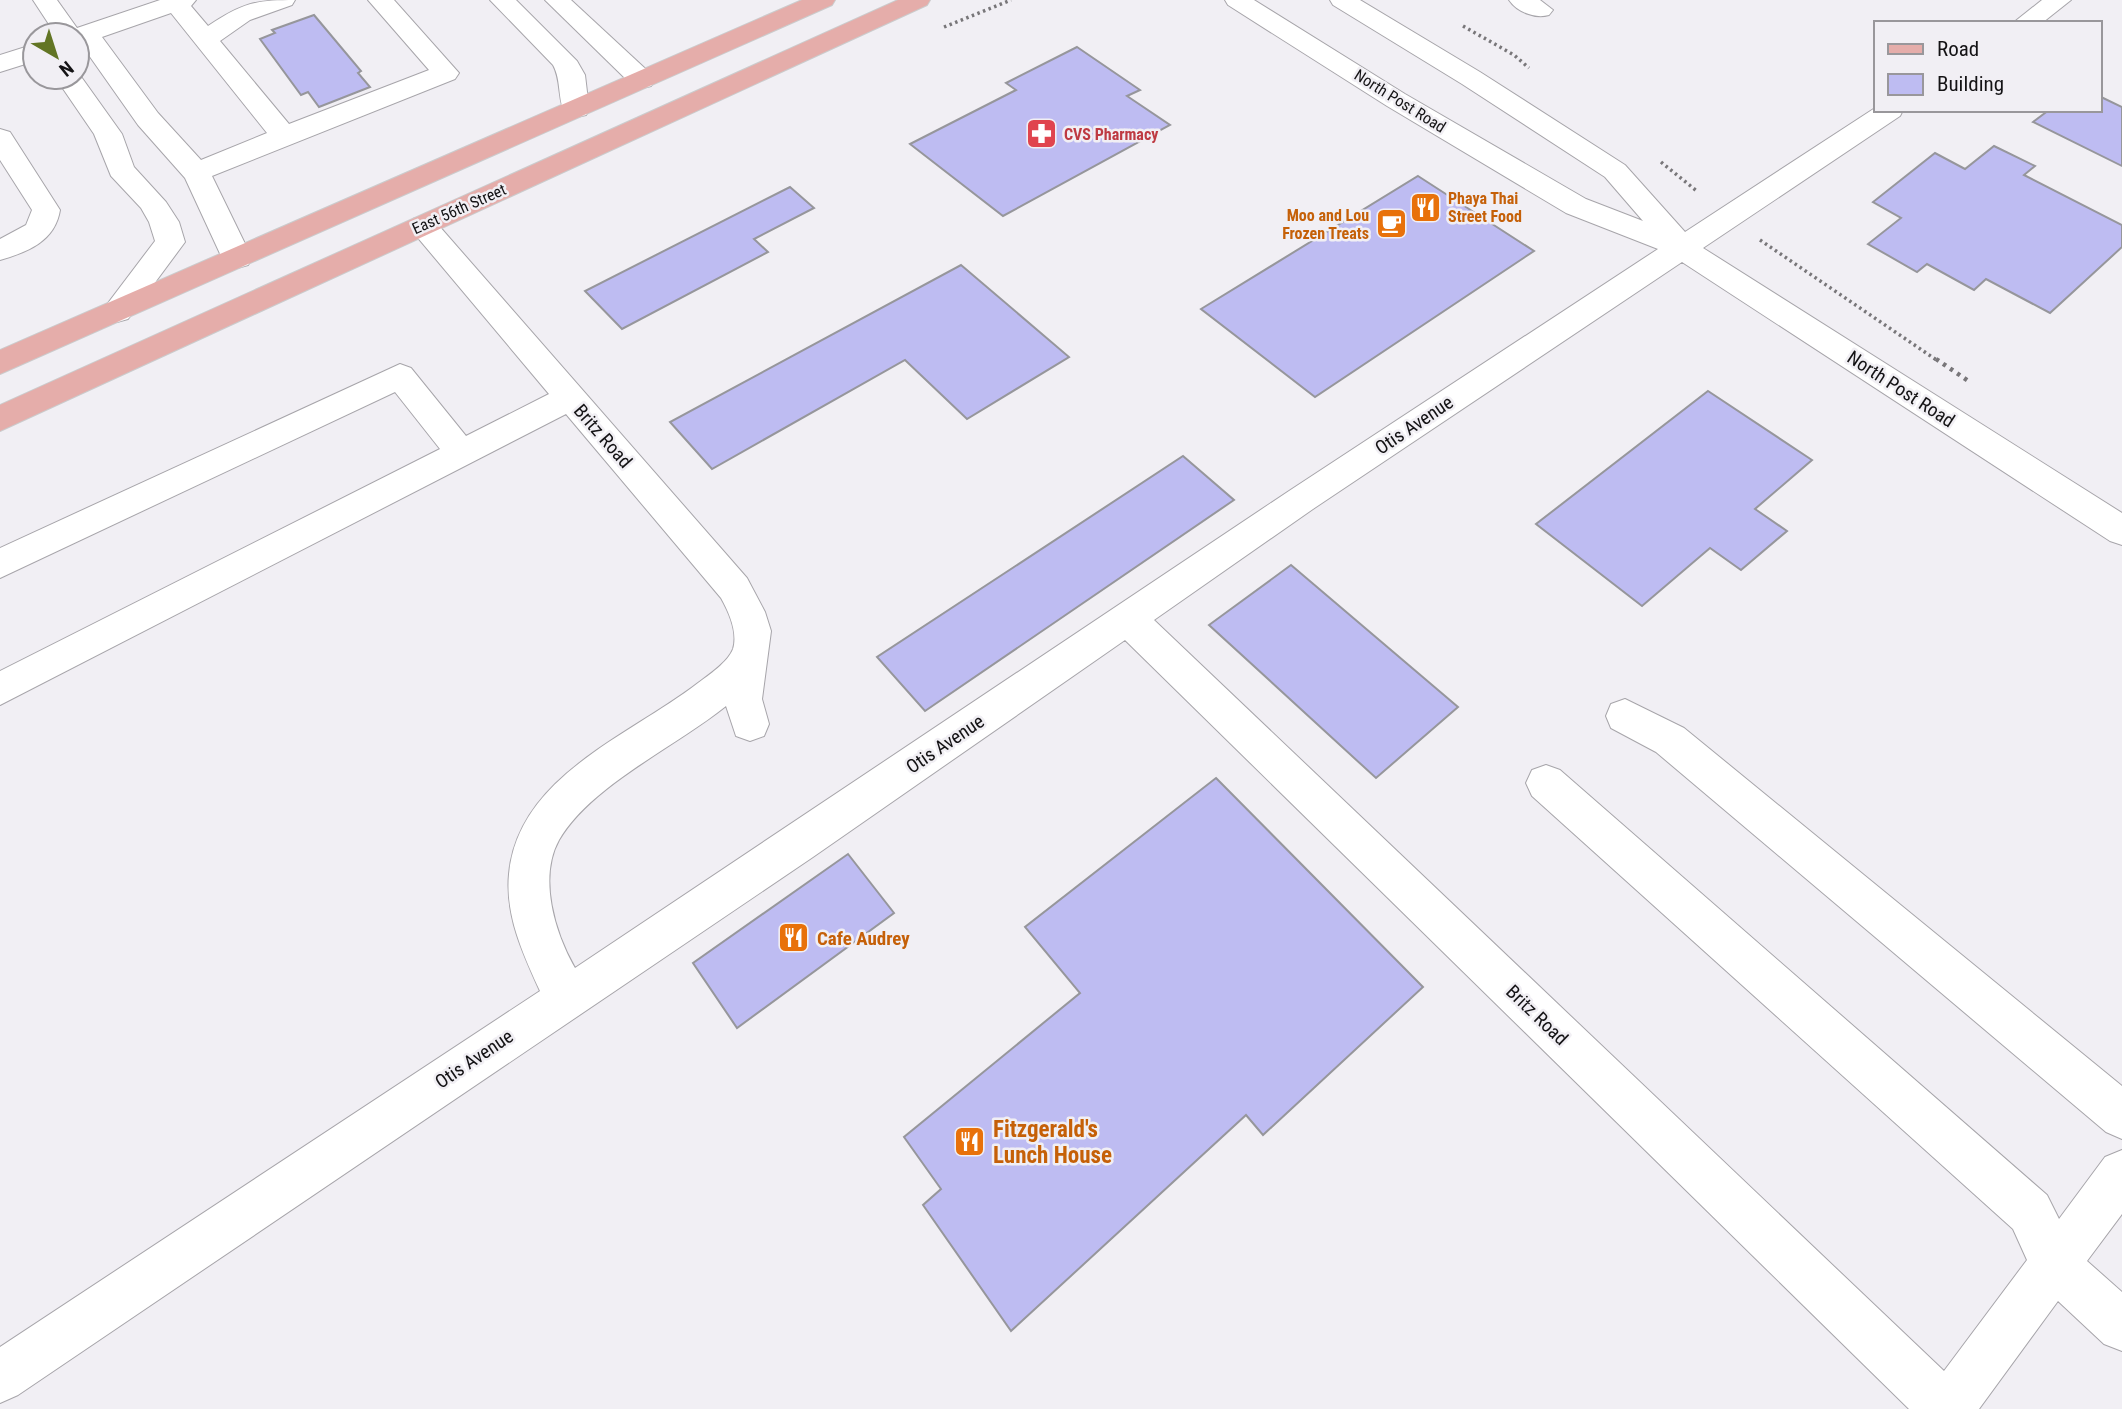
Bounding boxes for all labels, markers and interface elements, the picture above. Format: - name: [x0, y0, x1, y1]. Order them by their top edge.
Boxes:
- north arrow: [21, 21, 91, 91]
- legend: [1874, 21, 2101, 112]
- text: Road: [1937, 37, 1979, 61]
- text: N: [55, 56, 78, 81]
- street label: North Post Road: [1351, 65, 1449, 137]
- text: Building: [1937, 72, 2004, 96]
- pharmacy icon: CVS Pharmacy: [1024, 117, 1058, 151]
- place label: CVS Pharmacy: [1064, 125, 1158, 144]
- street label: East 56th Street: [409, 180, 509, 238]
- place label: Phaya Thai Street Food: [1448, 189, 1522, 226]
- restaurant icon: Phaya Thai Street Food: [1408, 190, 1442, 224]
- place label: Moo and Lou Frozen Treats: [1282, 206, 1369, 243]
- cafe icon: Moo and Lou Frozen Treats: [1375, 207, 1409, 241]
- street label: North Post Road: [1843, 346, 1959, 432]
- street label: Otis Avenue: [1371, 390, 1457, 459]
- street label: Britz Road: [569, 399, 637, 473]
- street label: Otis Avenue: [902, 709, 988, 778]
- restaurant icon: Cafe Audrey: [777, 921, 811, 955]
- place label: Cafe Audrey: [817, 927, 910, 950]
- street label: Britz Road: [1501, 980, 1573, 1050]
- street label: Otis Avenue: [431, 1024, 517, 1093]
- place label: Fitzgerald's Lunch House: [993, 1116, 1112, 1169]
- restaurant icon: Fitzgerald's Lunch House: [953, 1125, 987, 1159]

